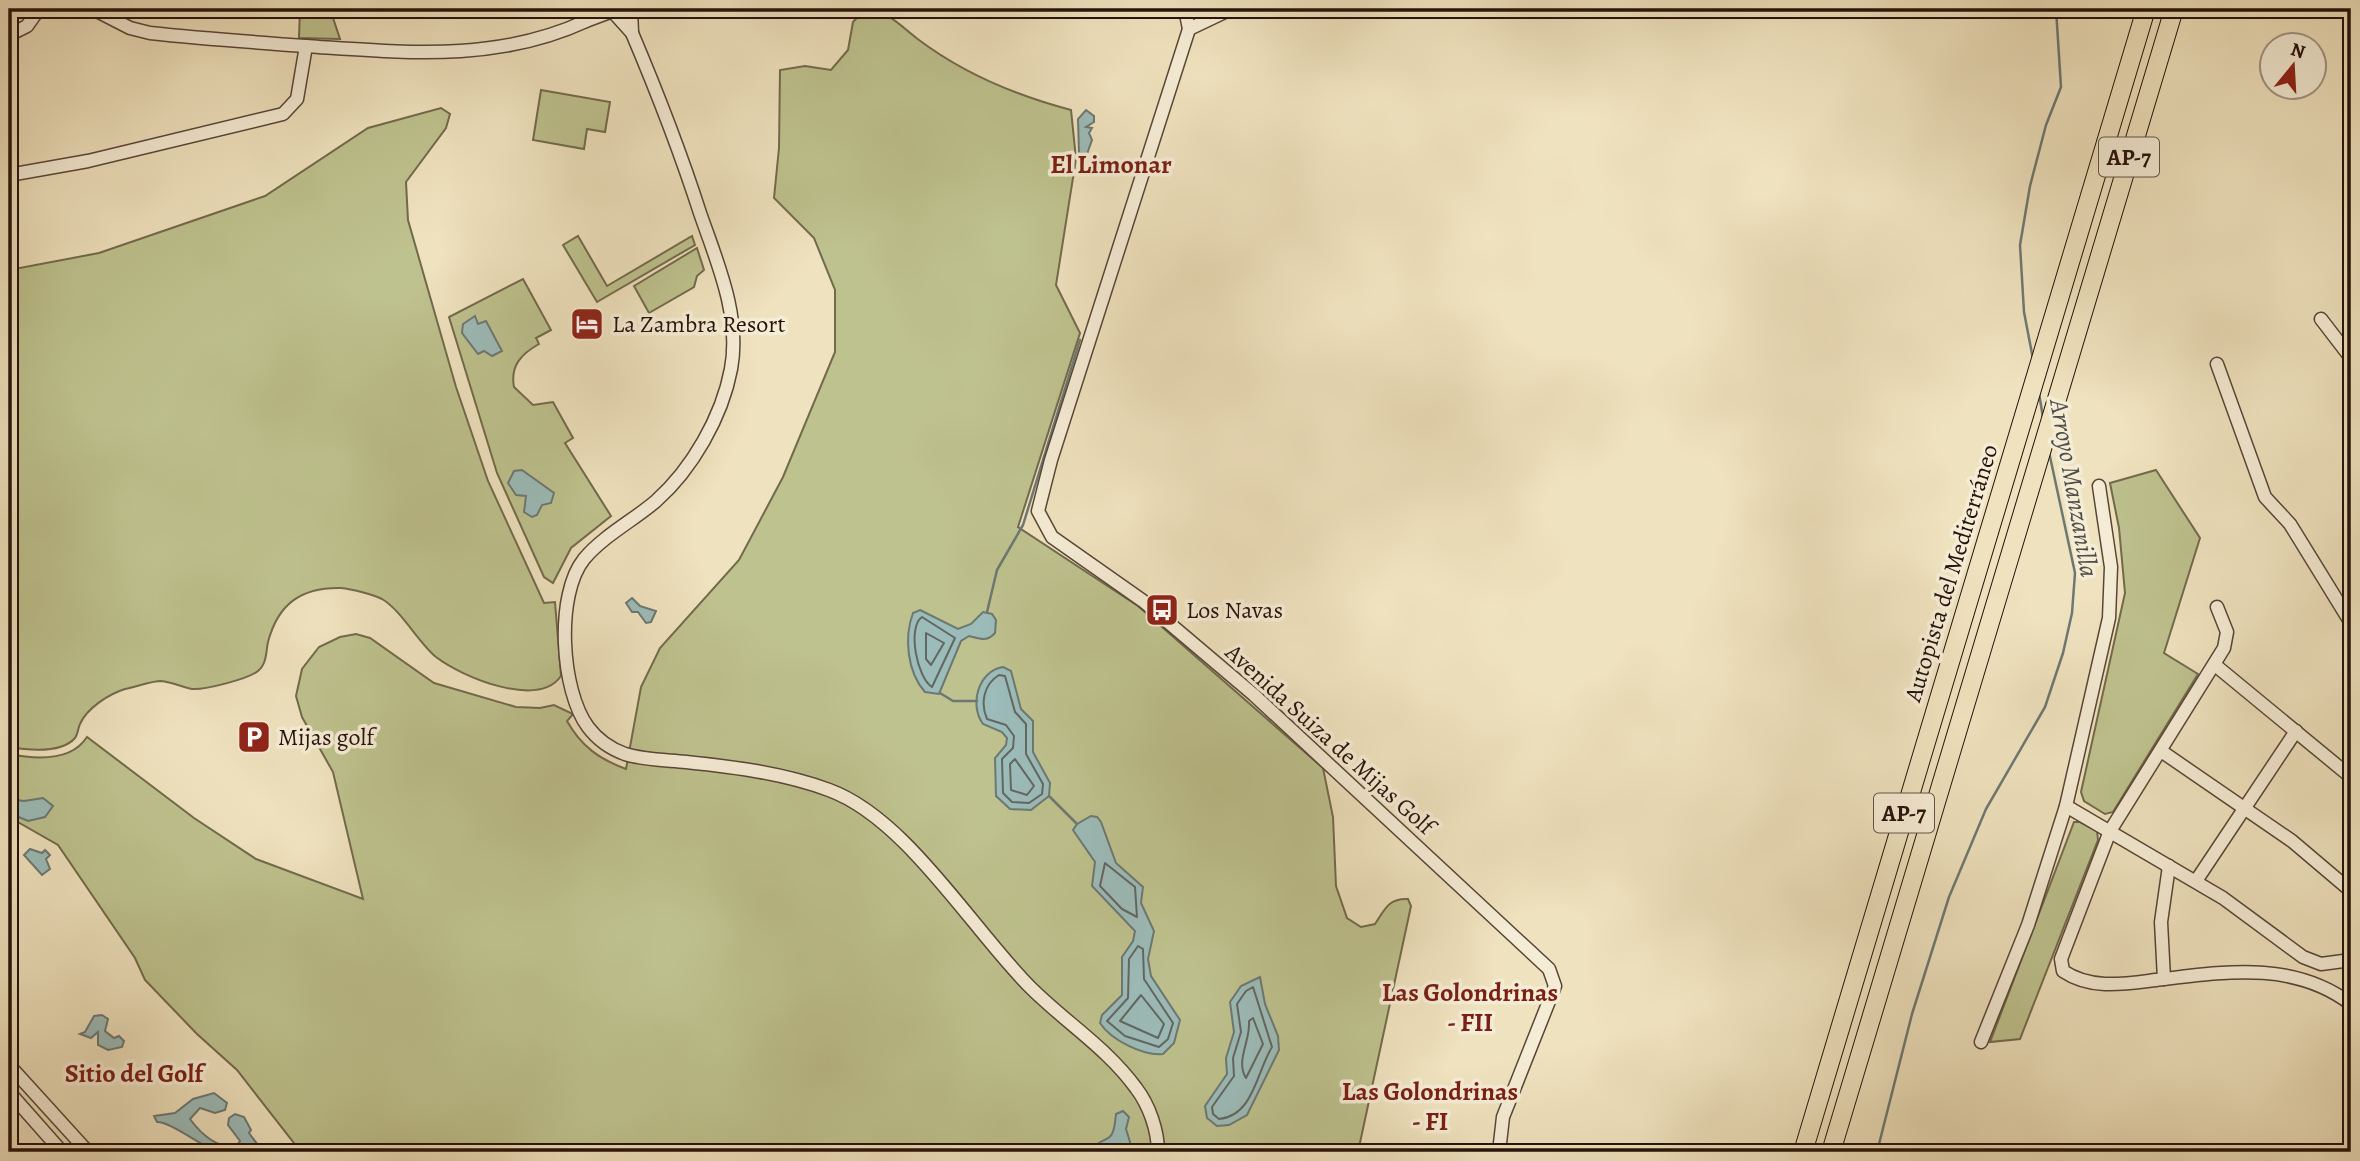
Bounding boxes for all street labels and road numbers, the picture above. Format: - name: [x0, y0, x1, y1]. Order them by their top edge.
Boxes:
- road number: AP-7: [2099, 138, 2159, 176]
- street label: Autopista del Mediterráneo: [1896, 440, 2005, 707]
- street label: Avenida Suiza de Mijas Golf: [1218, 636, 1444, 844]
- road number: AP-7: [1874, 793, 1934, 832]

